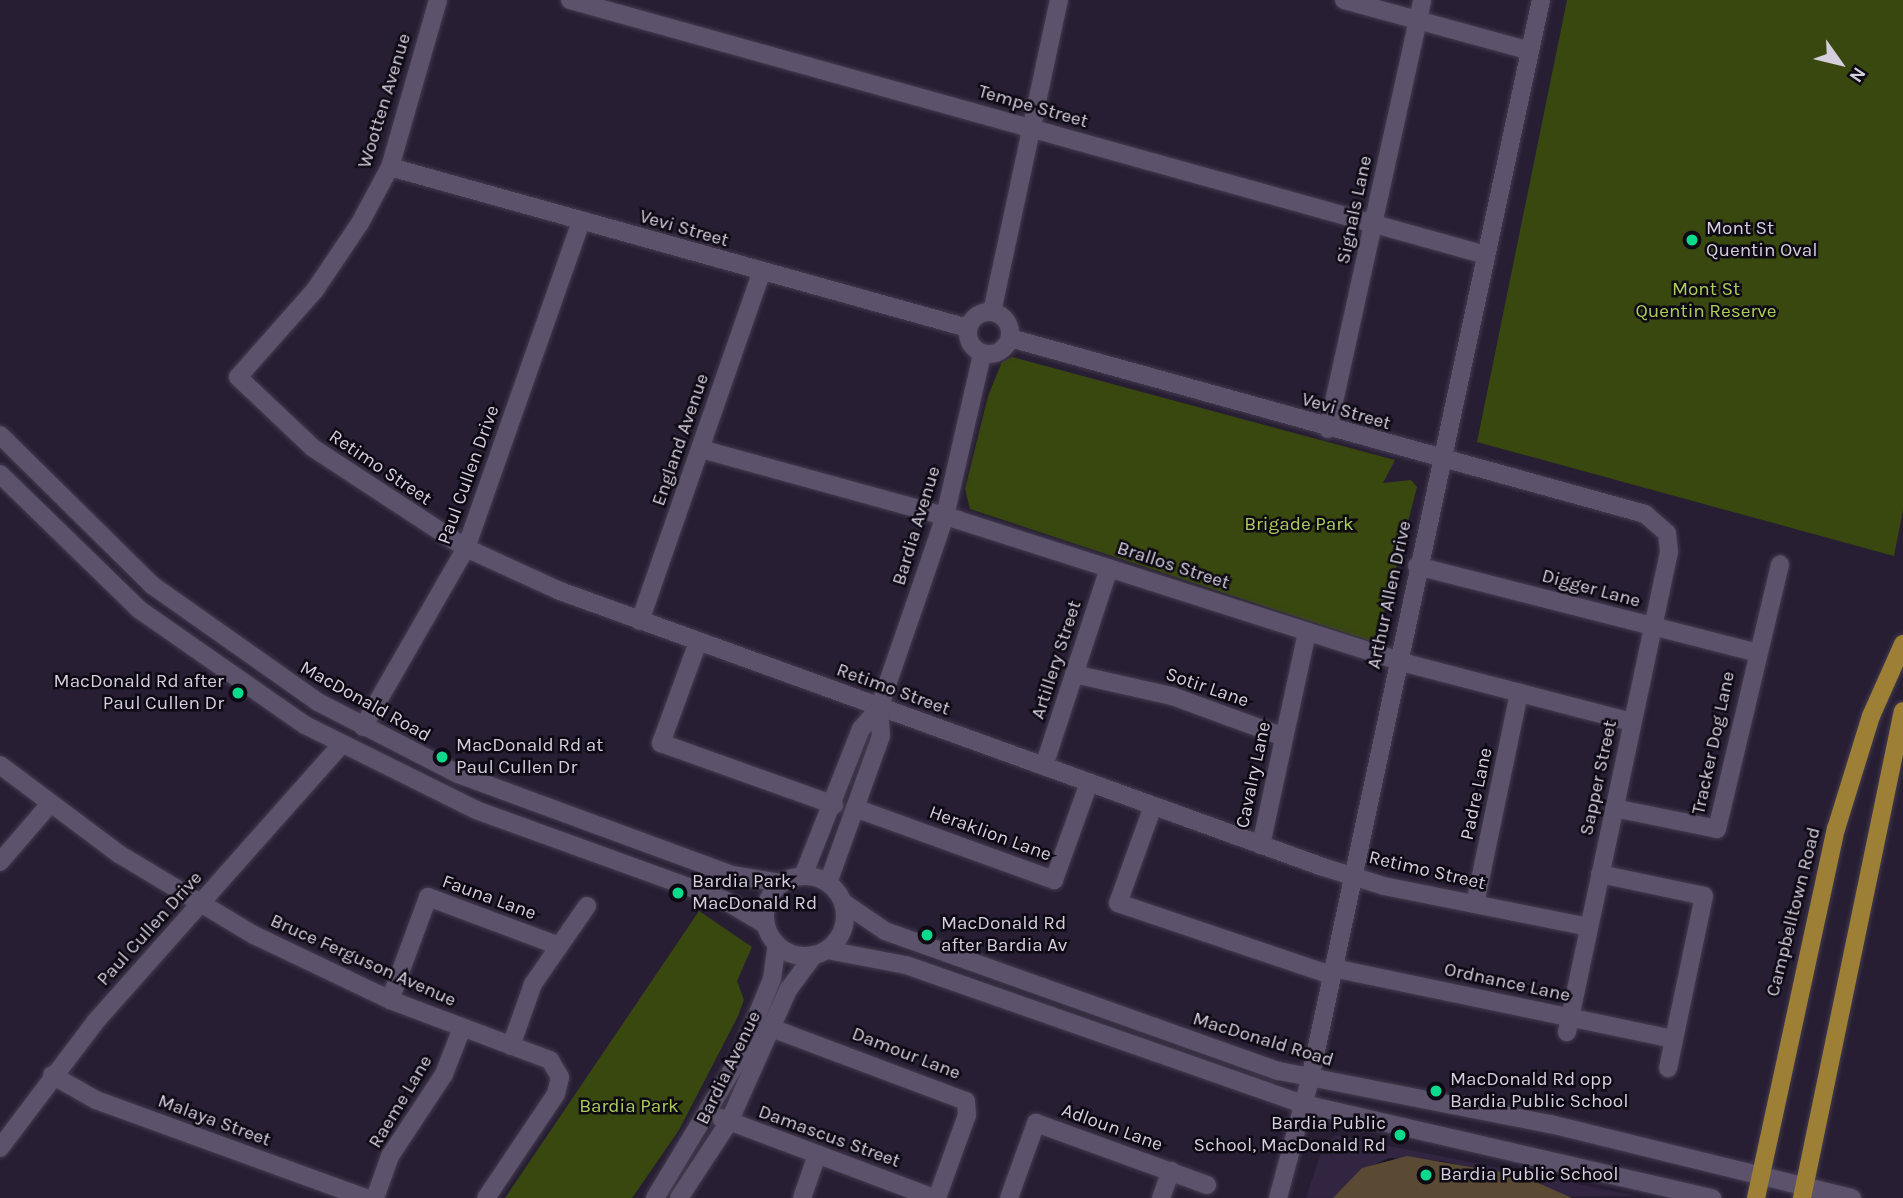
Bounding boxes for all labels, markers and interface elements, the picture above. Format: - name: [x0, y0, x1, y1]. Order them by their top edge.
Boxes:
- north arrow: [1805, 28, 1875, 98]
- street label: Wootten Avenue: [354, 31, 416, 171]
- text: N: [1844, 63, 1870, 87]
- street label: Tempe Street: [975, 80, 1091, 134]
- street label: Signals Lane: [1332, 154, 1378, 266]
- street label: Vevi Street: [637, 205, 731, 253]
- place label: Mont St Quentin Oval: [1706, 218, 1817, 262]
- marker: Mont St Quentin Oval: [1684, 232, 1700, 248]
- park label: Mont St Quentin Reserve: [1635, 279, 1777, 323]
- street label: England Avenue: [648, 371, 714, 509]
- street label: Vevi Street: [1299, 388, 1393, 436]
- street label: Paul Cullen Drive: [433, 402, 505, 548]
- street label: Retimo Street: [324, 425, 436, 511]
- street label: Bardia Avenue: [888, 464, 946, 588]
- park label: Brigade Park: [1244, 514, 1354, 536]
- street label: Arthur Allen Drive: [1363, 519, 1417, 671]
- street label: Brallos Street: [1114, 537, 1232, 595]
- street label: Digger Lane: [1539, 565, 1643, 613]
- street label: Artillery Street: [1027, 598, 1087, 722]
- street label: MacDonald Road: [296, 657, 434, 747]
- street label: Retimo Street: [833, 659, 953, 721]
- street label: Sotir Lane: [1162, 663, 1252, 713]
- street label: Tracker Dog Lane: [1688, 669, 1740, 817]
- place label: MacDonald Rd after Paul Cullen Dr: [54, 671, 224, 715]
- marker: MacDonald Rd after Paul Cullen Dr: [230, 685, 246, 701]
- street label: Sapper Street: [1576, 718, 1622, 838]
- street label: Cavalry Lane: [1232, 720, 1276, 830]
- place label: MacDonald Rd at Paul Cullen Dr: [456, 735, 603, 779]
- street label: Padre Lane: [1456, 746, 1498, 842]
- marker: MacDonald Rd at Paul Cullen Dr: [434, 749, 450, 765]
- street label: Heraklion Lane: [926, 801, 1054, 867]
- street label: Campbelltown Road: [1762, 825, 1826, 999]
- street label: Retimo Street: [1366, 847, 1488, 895]
- street label: Paul Cullen Drive: [93, 867, 207, 991]
- street label: Fauna Lane: [439, 870, 539, 926]
- place label: Bardia Park, MacDonald Rd: [692, 871, 817, 915]
- marker: Bardia Park, MacDonald Rd: [670, 885, 686, 901]
- street label: Bruce Ferguson Avenue: [267, 910, 459, 1012]
- place label: MacDonald Rd after Bardia Av: [941, 913, 1067, 957]
- marker: MacDonald Rd after Bardia Av: [919, 927, 935, 943]
- street label: Ordnance Lane: [1442, 958, 1572, 1008]
- street label: Bardia Avenue: [692, 1007, 766, 1129]
- street label: MacDonald Road: [1190, 1008, 1336, 1072]
- street label: Damour Lane: [848, 1023, 964, 1085]
- street label: Raeme Lane: [364, 1051, 438, 1153]
- place label: MacDonald Rd opp Bardia Public School: [1450, 1069, 1628, 1113]
- marker: MacDonald Rd opp Bardia Public School: [1428, 1083, 1444, 1099]
- street label: Malaya Street: [155, 1090, 273, 1152]
- park label: Bardia Park: [579, 1096, 679, 1118]
- street label: Adloun Lane: [1058, 1099, 1166, 1157]
- street label: Damascus Street: [755, 1101, 903, 1173]
- place label: Bardia Public School, MacDonald Rd: [1193, 1113, 1386, 1157]
- marker: Bardia Public School, MacDonald Rd: [1392, 1127, 1408, 1143]
- place label: Bardia Public School: [1440, 1164, 1618, 1186]
- marker: Bardia Public School: [1418, 1167, 1434, 1183]

